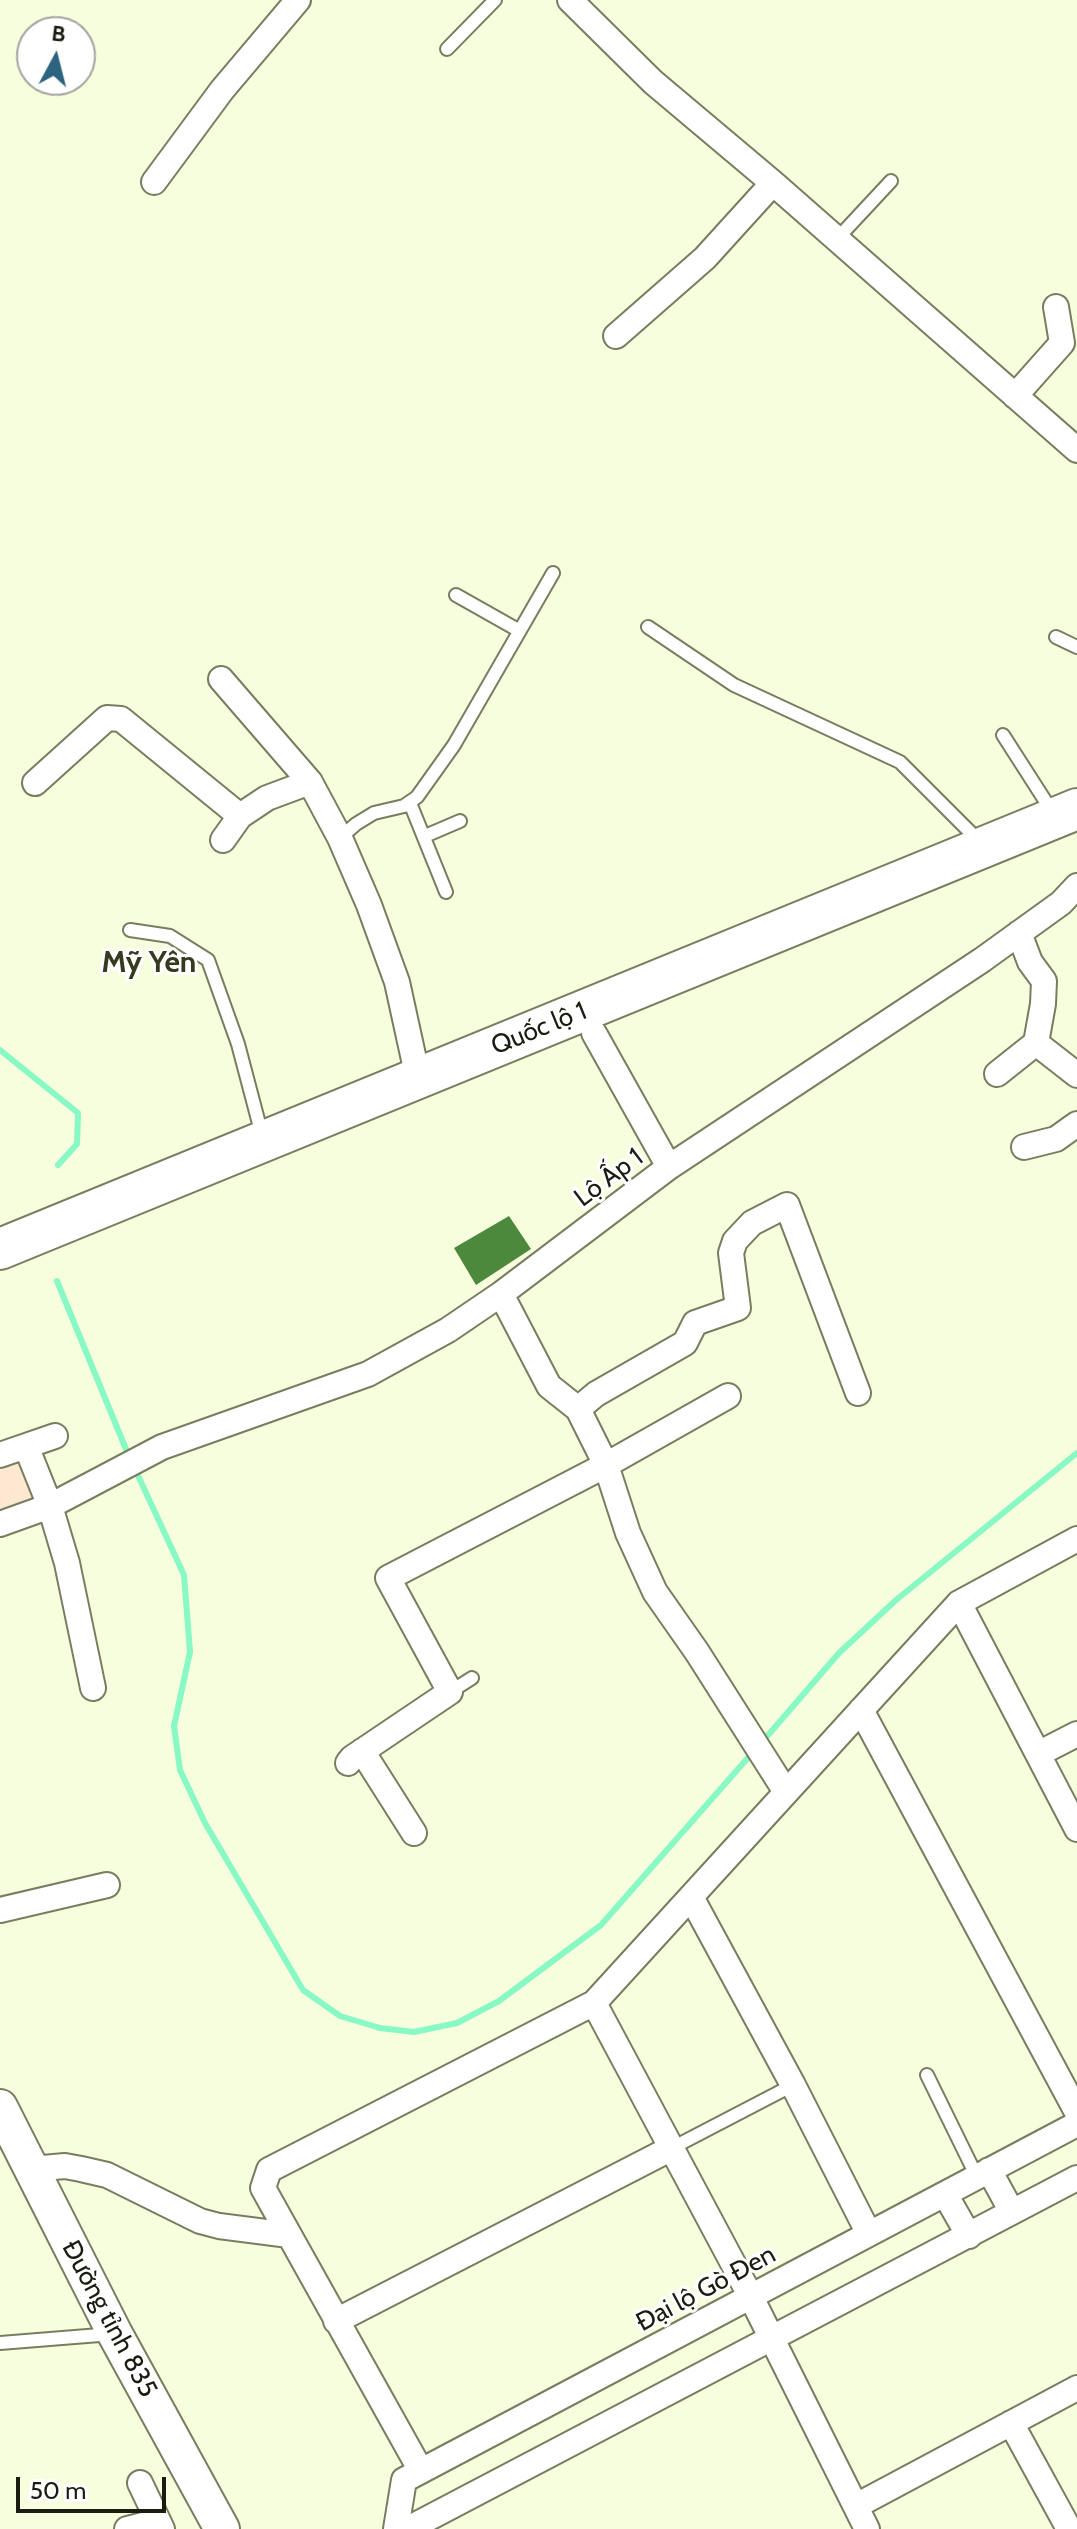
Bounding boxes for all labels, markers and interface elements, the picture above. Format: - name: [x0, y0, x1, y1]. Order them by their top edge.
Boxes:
- north arrow: [16, 16, 96, 96]
- text: B: [50, 19, 67, 48]
- district label: Mỹ Yên: [102, 945, 196, 981]
- street label: Quốc lộ 1: [487, 996, 591, 1062]
- street label: Lộ Ấp 1: [569, 1142, 649, 1214]
- street label: Đường tỉnh 835: [55, 2235, 163, 2403]
- street label: Đại lộ Gò Đen: [631, 2239, 781, 2339]
- scale bar: [20, 2461, 170, 2511]
- text: 50 m: [30, 2476, 86, 2505]

